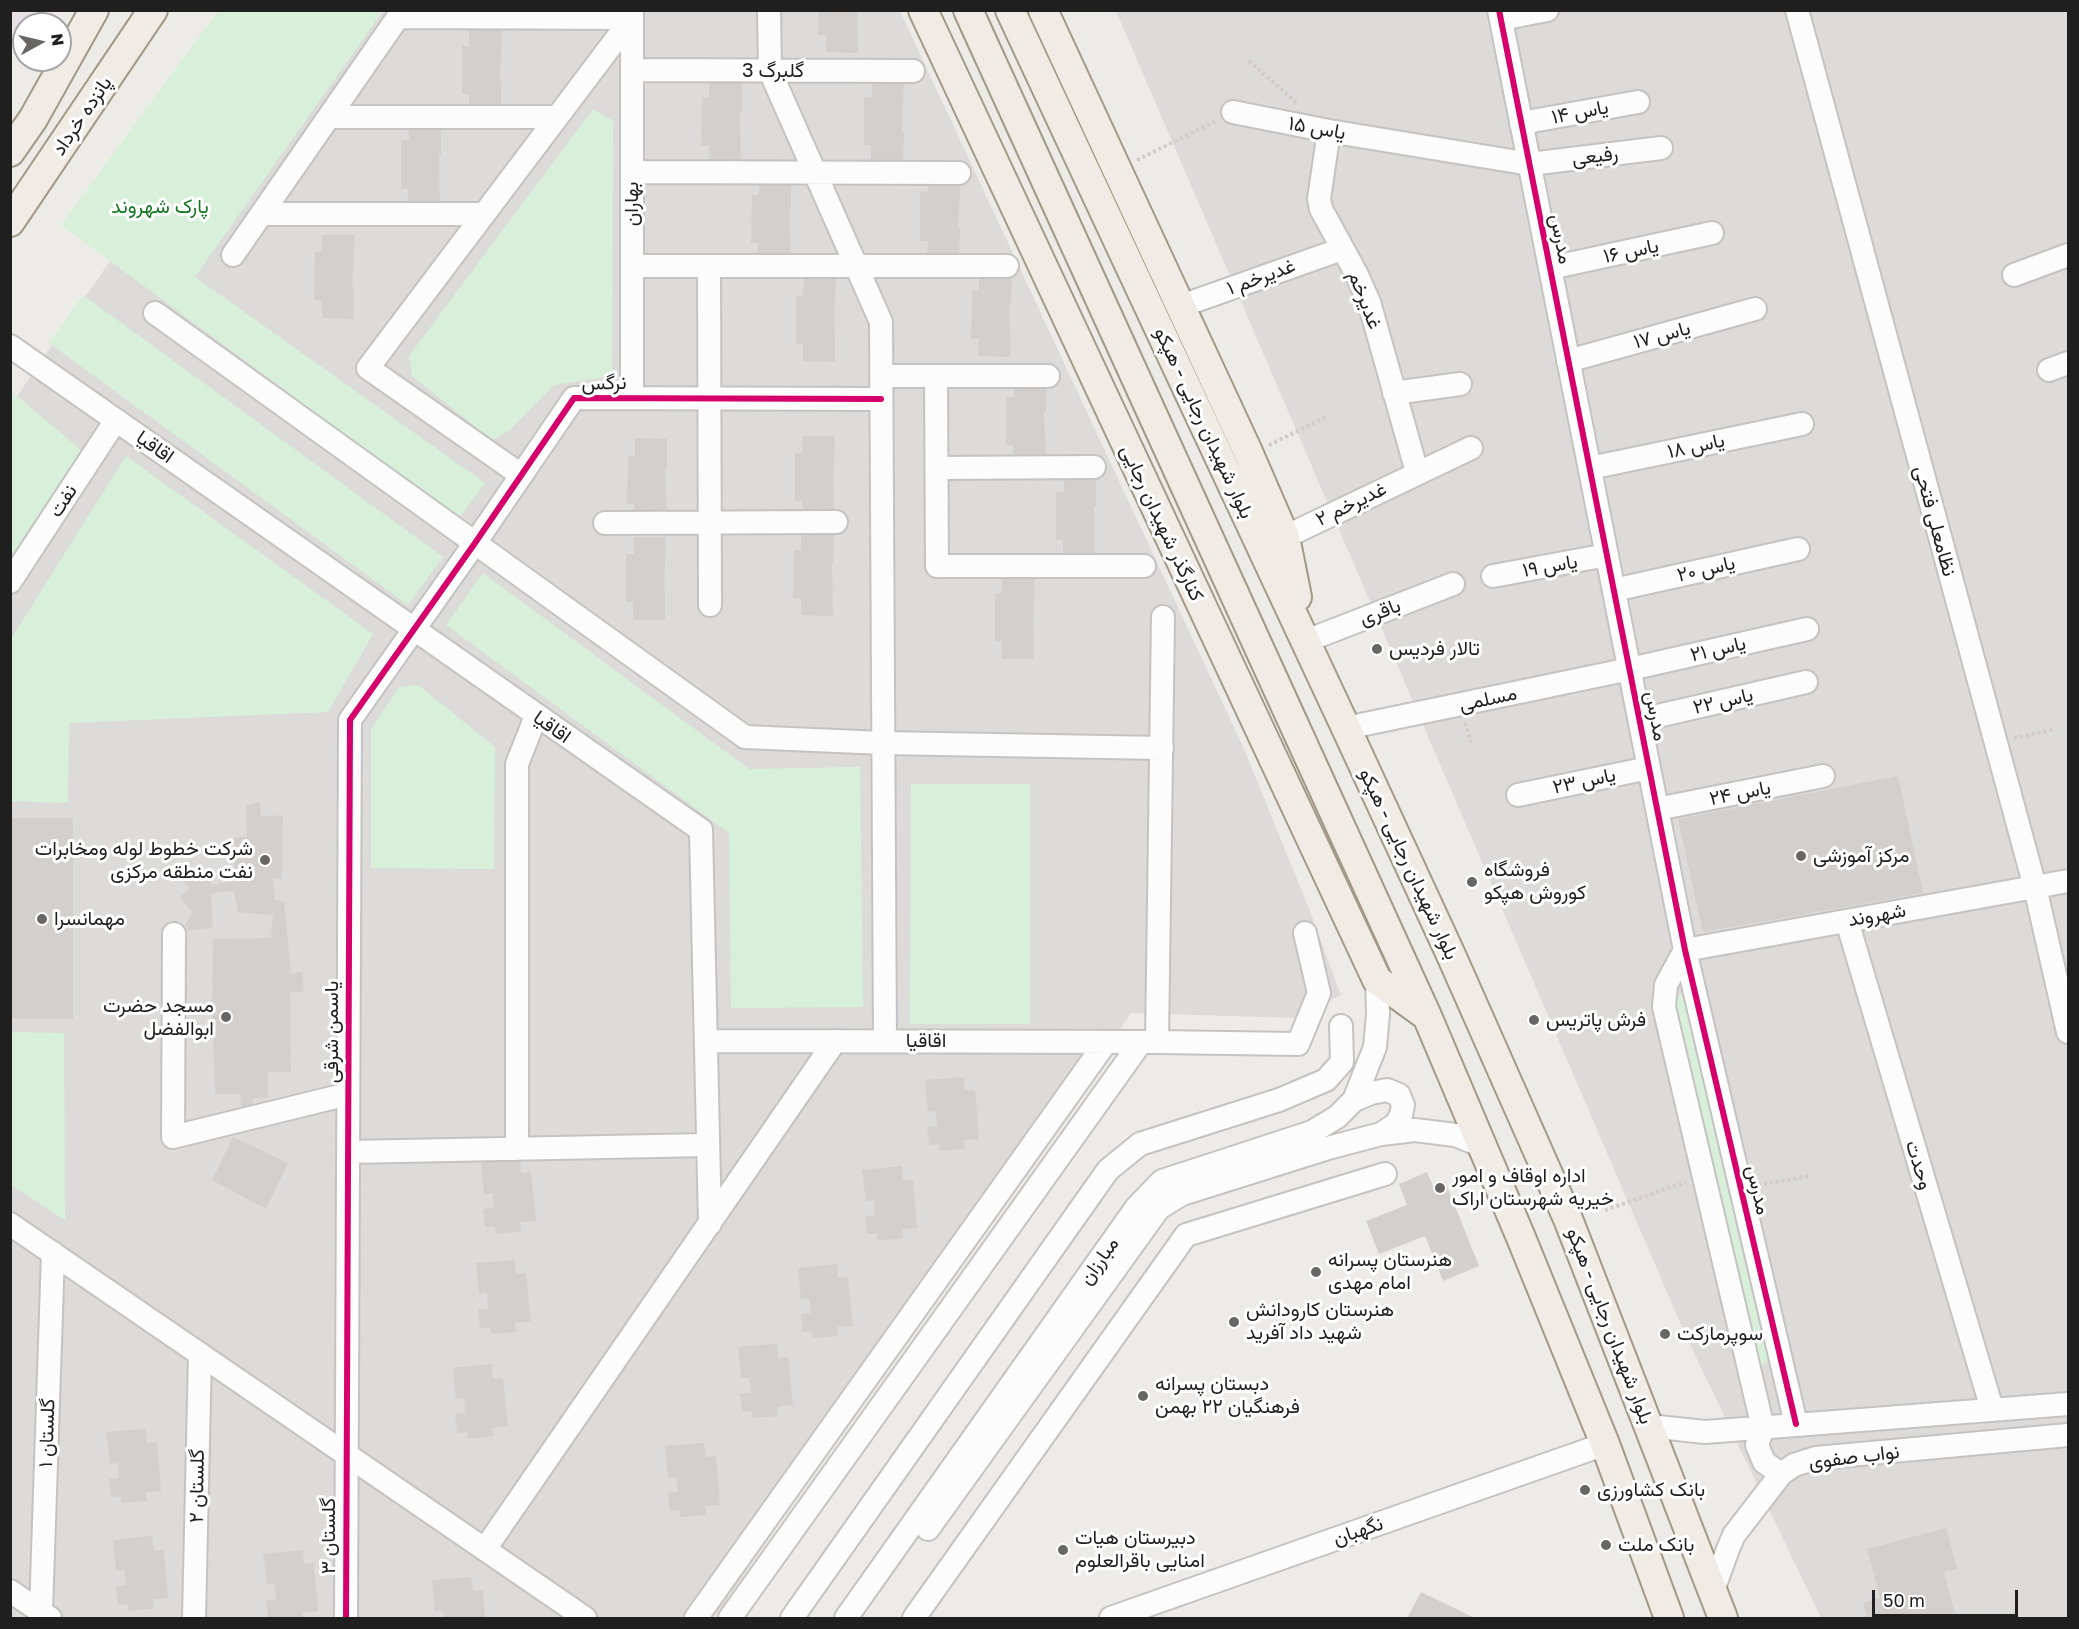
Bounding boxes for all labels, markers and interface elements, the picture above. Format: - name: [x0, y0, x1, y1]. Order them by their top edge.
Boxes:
- north arrow: [12, 12, 72, 72]
- text: N: [47, 32, 69, 47]
- street label: گلبرگ 3: [742, 59, 804, 83]
- street label: پانزده خرداد: [47, 72, 117, 160]
- street label: یاس ۱۴: [1550, 95, 1610, 129]
- street label: یاس ۱۵: [1287, 111, 1347, 145]
- street label: رفیعی: [1571, 141, 1619, 171]
- street label: بهاران: [620, 182, 644, 226]
- park label: پارک شهروند: [111, 195, 209, 219]
- street label: مدرس: [1544, 212, 1578, 266]
- street label: یاس ۱۶: [1601, 233, 1661, 269]
- street label: غدیرخم ۱: [1224, 254, 1298, 300]
- street label: غدیرخم: [1343, 268, 1387, 332]
- street label: یاس ۱۷: [1631, 316, 1693, 354]
- street label: بلوار شهیدان رجایی - هپکو: [1149, 324, 1259, 522]
- street label: نرگس: [581, 371, 627, 395]
- street label: اقاقیا: [131, 426, 179, 468]
- street label: یاس ۱۸: [1665, 428, 1727, 464]
- street label: کنارگذر شهیدان رجایی: [1115, 441, 1209, 605]
- street label: نظامعلی فتحی: [1909, 463, 1961, 579]
- street label: غدیرخم ۲: [1312, 477, 1390, 531]
- street label: نفت: [44, 480, 82, 522]
- street label: یاس ۱۹: [1521, 549, 1579, 583]
- street label: یاس ۲۰: [1675, 551, 1737, 587]
- street label: باقری: [1356, 593, 1404, 631]
- street label: یاس ۲۱: [1688, 631, 1748, 667]
- place label: تالار فردیس: [1389, 637, 1480, 661]
- marker: تالار فردیس: [1370, 642, 1384, 656]
- street label: مسلمی: [1457, 681, 1519, 717]
- street label: یاس ۲۲: [1691, 682, 1755, 720]
- street label: مدرس: [1639, 689, 1673, 743]
- street label: اقاقیا: [528, 706, 576, 748]
- street label: یاس ۲۳: [1550, 763, 1618, 799]
- street label: بلوار شهیدان رجایی - هپکو: [1354, 765, 1464, 963]
- street label: یاس ۲۴: [1707, 775, 1773, 811]
- place label: شرکت خطوط لوله ومخابرات نفت منطقه مرکزی: [35, 837, 253, 884]
- place label: مرکز آموزشی: [1813, 844, 1909, 868]
- marker: مرکز آموزشی: [1794, 849, 1808, 863]
- marker: شرکت خطوط لوله ومخابرات نفت منطقه مرکزی: [258, 853, 272, 867]
- place label: فروشگاه کوروش هپکو: [1484, 858, 1586, 905]
- marker: فروشگاه کوروش هپکو: [1465, 875, 1479, 889]
- street label: شهروند: [1846, 898, 1908, 932]
- place label: مهمانسرا: [54, 907, 125, 931]
- marker: مهمانسرا: [35, 912, 49, 926]
- street label: یاسمن شرقی: [320, 981, 344, 1083]
- place label: مسجد حضرت ابوالفضل: [103, 994, 214, 1041]
- place label: فرش پاتریس: [1546, 1008, 1646, 1032]
- marker: مسجد حضرت ابوالفضل: [219, 1010, 233, 1024]
- marker: فرش پاتریس: [1527, 1013, 1541, 1027]
- street label: اقاقیا: [906, 1029, 946, 1053]
- street label: وحدت: [1900, 1137, 1938, 1193]
- street label: مدرس: [1741, 1163, 1775, 1217]
- place label: اداره اوقاف و امور خیریه شهرستان اراک: [1452, 1164, 1614, 1211]
- marker: اداره اوقاف و امور خیریه شهرستان اراک: [1433, 1181, 1447, 1195]
- street label: بلوار شهیدان رجایی - هپکو: [1561, 1225, 1659, 1427]
- street label: مبارزان: [1074, 1232, 1124, 1290]
- place label: هنرستان پسرانه امام مهدی: [1328, 1248, 1452, 1295]
- marker: هنرستان پسرانه امام مهدی: [1309, 1265, 1323, 1279]
- place label: هنرستان کارودانش شهید داد آفرید: [1246, 1298, 1394, 1345]
- marker: هنرستان کارودانش شهید داد آفرید: [1227, 1315, 1241, 1329]
- place label: سوپرمارکت: [1677, 1322, 1763, 1346]
- marker: سوپرمارکت: [1658, 1327, 1672, 1341]
- place label: دبستان پسرانه فرهنگیان ۲۲ بهمن: [1155, 1372, 1300, 1419]
- marker: دبستان پسرانه فرهنگیان ۲۲ بهمن: [1136, 1389, 1150, 1403]
- street label: گلستان ۱: [34, 1398, 60, 1468]
- street label: نواب صفوی: [1807, 1440, 1901, 1474]
- street label: گلستان ۲: [184, 1449, 210, 1523]
- place label: بانک کشاورزی: [1597, 1478, 1705, 1502]
- marker: بانک کشاورزی: [1578, 1483, 1592, 1497]
- street label: گلستان ۳: [317, 1498, 341, 1574]
- street label: نگهبان: [1330, 1511, 1386, 1551]
- place label: دبیرستان هیات امنایی باقرالعلوم: [1075, 1526, 1205, 1573]
- place label: بانک ملت: [1618, 1533, 1694, 1557]
- marker: بانک ملت: [1599, 1538, 1613, 1552]
- marker: دبیرستان هیات امنایی باقرالعلوم: [1056, 1543, 1070, 1557]
- scale bar: [1875, 1578, 2020, 1616]
- text: 50 m: [1883, 1589, 1925, 1611]

